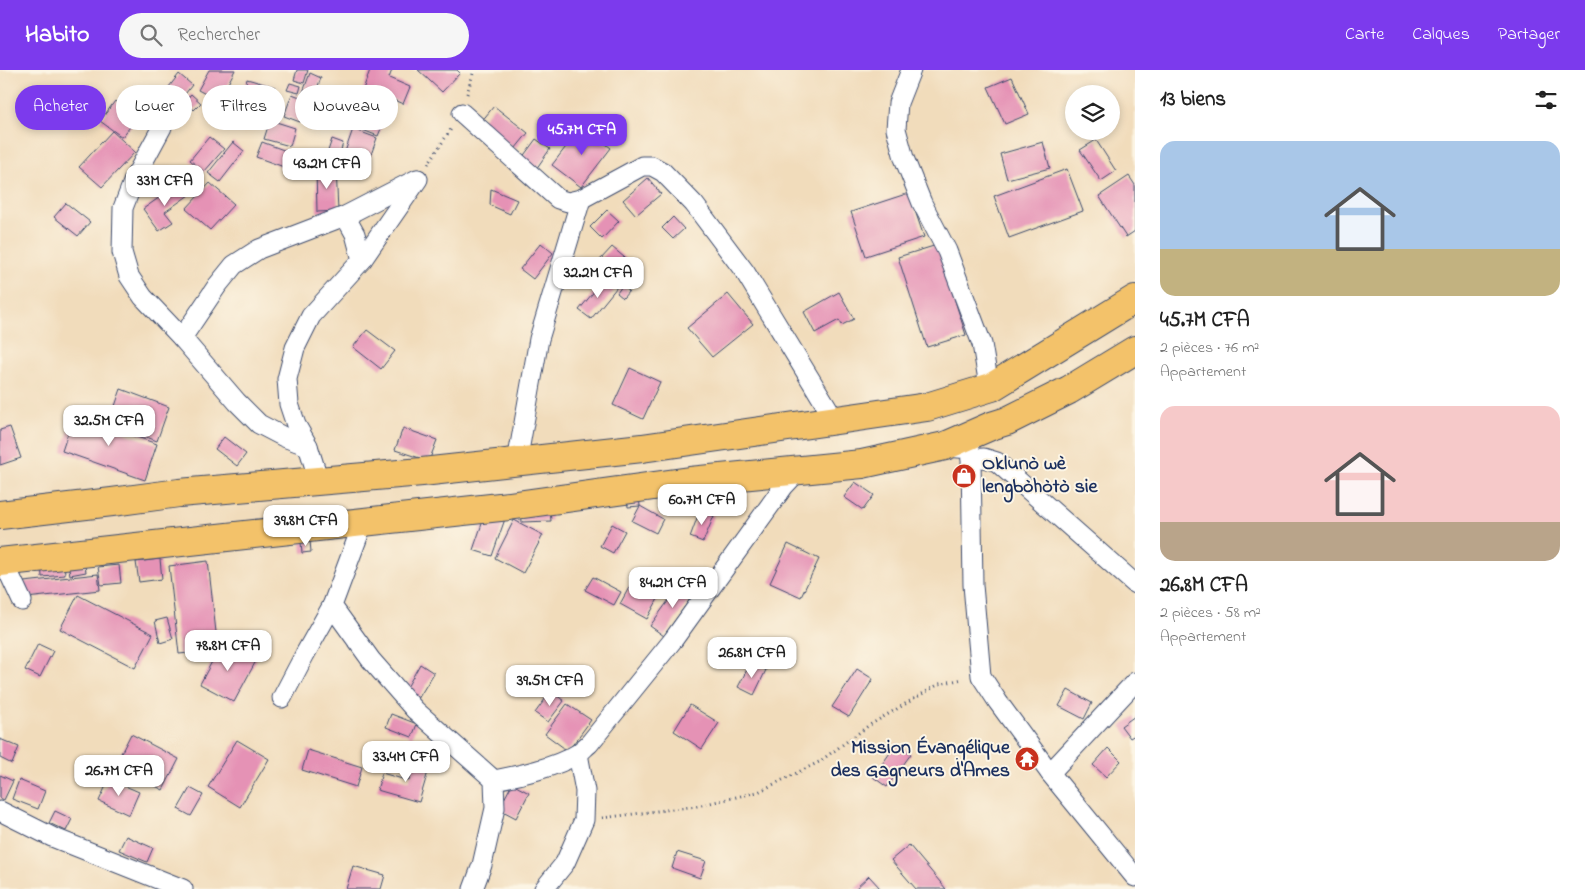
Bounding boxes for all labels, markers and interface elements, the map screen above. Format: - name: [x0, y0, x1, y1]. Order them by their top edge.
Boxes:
- search box: [119, 13, 469, 58]
- text: Habito: [25, 18, 89, 53]
- icon: search: [137, 21, 165, 49]
- text: Rechercher: [177, 22, 260, 49]
- text: Carte: [1345, 22, 1384, 48]
- text: Calques: [1412, 22, 1470, 48]
- text: Partager: [1498, 22, 1560, 48]
- chip: Acheter: [15, 85, 106, 130]
- chip: Louer: [116, 85, 192, 130]
- chip: Filtres: [202, 85, 285, 130]
- chip: Nouveau: [295, 85, 398, 130]
- map controls: [1065, 85, 1120, 140]
- button: layers: [1065, 85, 1120, 140]
- text: 13 biens: [1160, 85, 1226, 115]
- icon: filters: [1532, 86, 1560, 114]
- pin: 45.7M CFA: [525, 114, 639, 156]
- text: 45.7M CFA: [548, 118, 616, 142]
- pin: 43.2M CFA: [270, 148, 384, 190]
- text: 43.2M CFA: [293, 152, 361, 176]
- pin: 33M CFA: [119, 164, 211, 207]
- text: 33M CFA: [137, 169, 193, 193]
- icon: home: [1315, 174, 1405, 264]
- pin: 32.2M CFA: [541, 256, 655, 299]
- text: 32.2M CFA: [564, 261, 632, 285]
- text: 45.7M CFA: [1160, 306, 1250, 336]
- text: 2 pièces · 76 m²: [1160, 336, 1259, 360]
- text: Appartement: [1160, 360, 1246, 384]
- pin: 32.5M CFA: [52, 404, 166, 447]
- text: 32.5M CFA: [74, 409, 144, 433]
- icon: home: [1315, 439, 1405, 529]
- place label: Oklunò wè lengbòhòtò sie: [982, 450, 1099, 503]
- shop icon: Oklunò wè lengbòhòtò sie: [951, 463, 977, 489]
- pin: 60.7M CFA: [645, 484, 759, 526]
- text: 60.7M CFA: [669, 488, 735, 512]
- pin: 39.8M CFA: [249, 504, 363, 547]
- text: 39.8M CFA: [274, 509, 338, 533]
- pin: 84.2M CFA: [616, 566, 730, 609]
- text: 84.2M CFA: [640, 571, 706, 595]
- text: 26.8M CFA: [1160, 571, 1248, 601]
- text: 2 pièces · 58 m²: [1160, 601, 1261, 625]
- text: Appartement: [1160, 625, 1246, 649]
- pin: 78.8M CFA: [171, 630, 285, 672]
- text: 78.8M CFA: [196, 634, 260, 658]
- pin: 26.8M CFA: [695, 636, 809, 679]
- text: 26.8M CFA: [719, 641, 785, 665]
- pin: 39.5M CFA: [493, 664, 607, 707]
- text: 39.5M CFA: [517, 669, 583, 693]
- place label: Mission Évangélique des Gagneurs d'Ames: [830, 734, 1011, 787]
- pin: 33.4M CFA: [349, 740, 463, 783]
- text: 33.4M CFA: [373, 745, 439, 769]
- temple icon: Mission Évangélique des Gagneurs d'Ames: [1014, 746, 1040, 772]
- pin: 26.7M CFA: [62, 754, 176, 797]
- text: 26.7M CFA: [85, 759, 153, 783]

